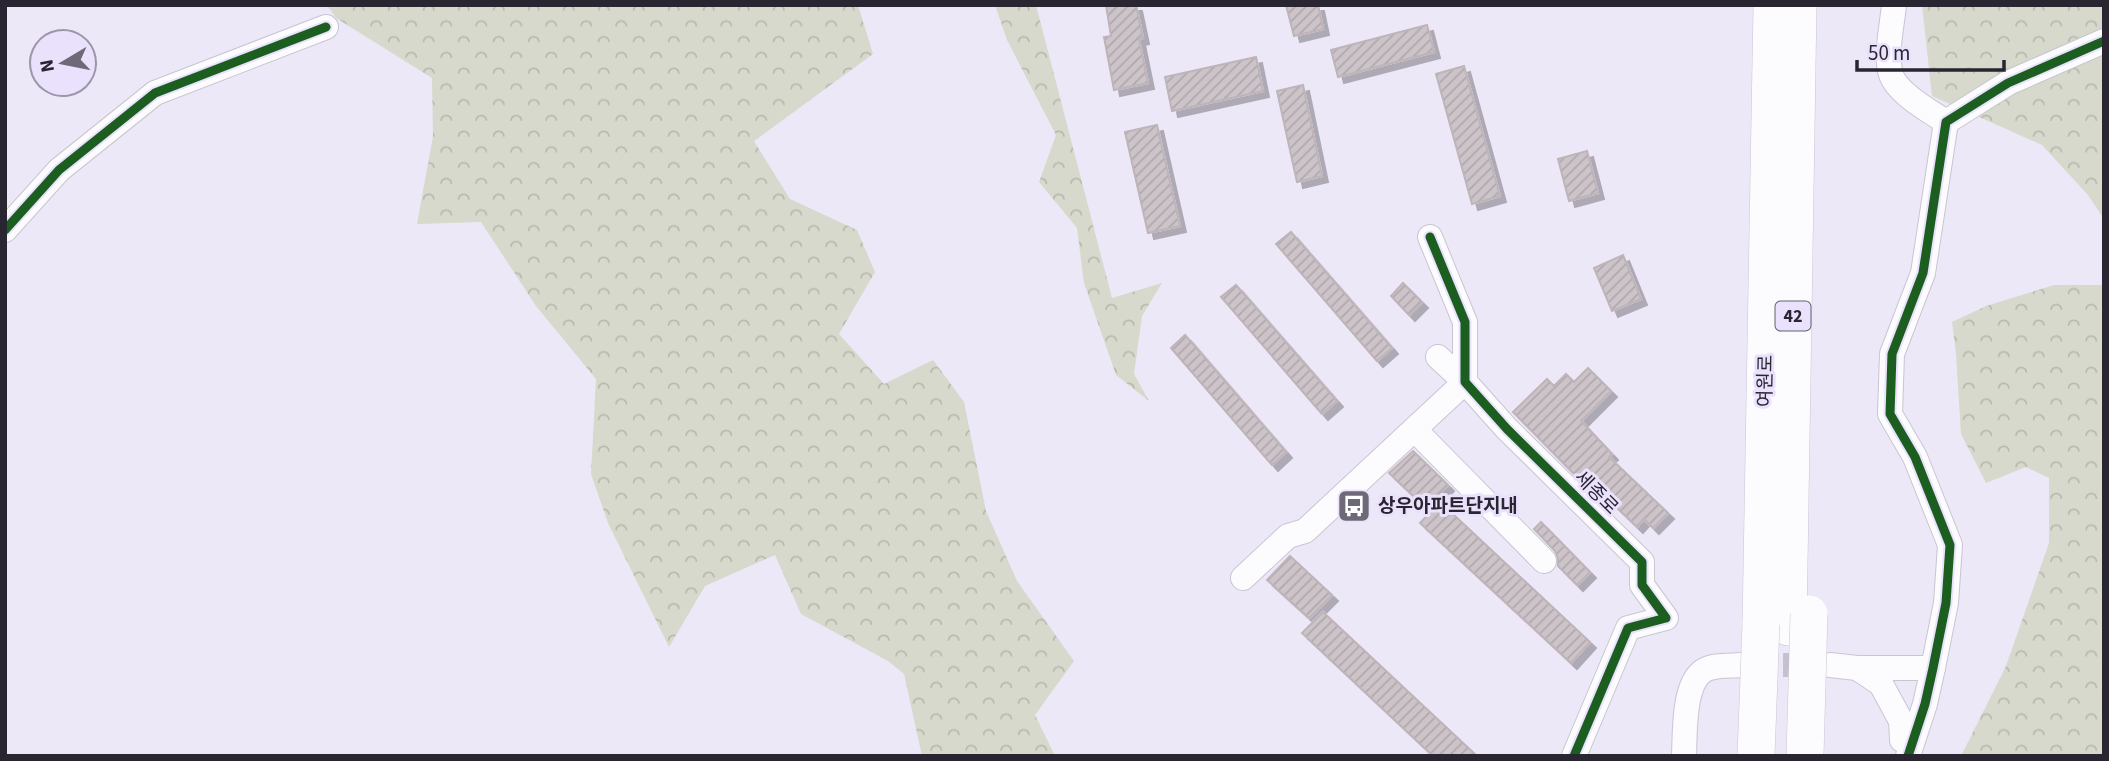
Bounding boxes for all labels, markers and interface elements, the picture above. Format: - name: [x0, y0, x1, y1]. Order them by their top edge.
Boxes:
- north arrow: [28, 28, 98, 98]
- scale bar: [1857, 28, 2004, 72]
- text: 50 m: [1868, 38, 1910, 68]
- text: N: [33, 57, 62, 74]
- road number: 42: [1776, 302, 1811, 330]
- street label: 여원로: [1752, 355, 1780, 407]
- street label: 세종로: [1568, 465, 1624, 521]
- bus stop icon: 상우아파트단지내: [1335, 487, 1373, 525]
- place label: 상우아파트단지내: [1378, 493, 1518, 520]

